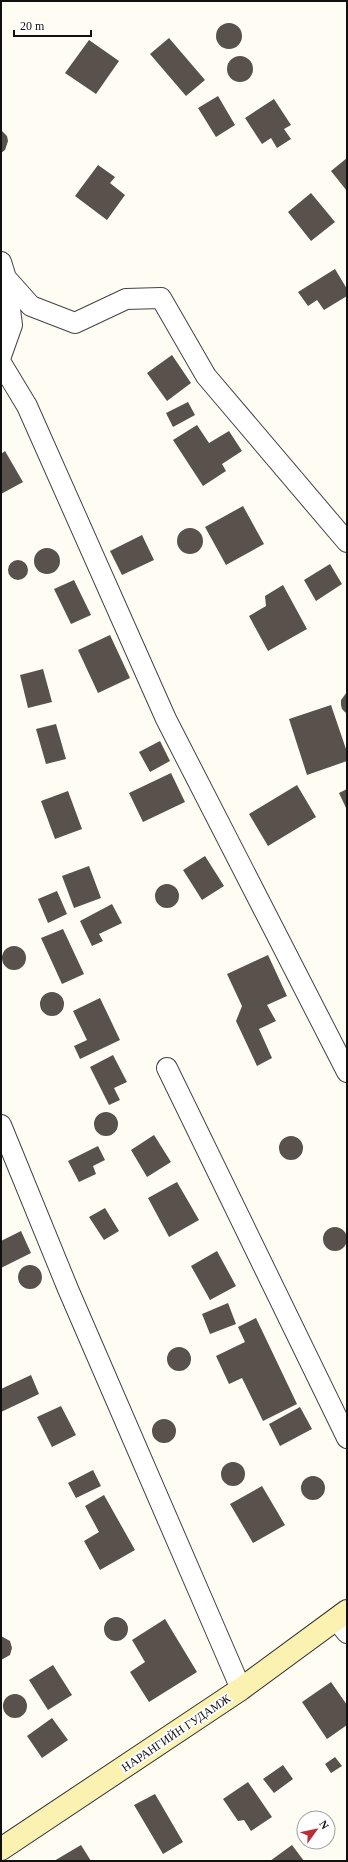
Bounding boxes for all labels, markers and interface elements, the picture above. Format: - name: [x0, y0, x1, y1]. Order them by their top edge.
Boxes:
- scale bar: [14, 12, 91, 38]
- text: 20 m: [20, 19, 45, 33]
- street label: НАРАНГИЙН ГУДАМЖ: [119, 1691, 233, 1775]
- north arrow: [296, 1810, 336, 1850]
- text: N: [317, 1818, 332, 1831]

